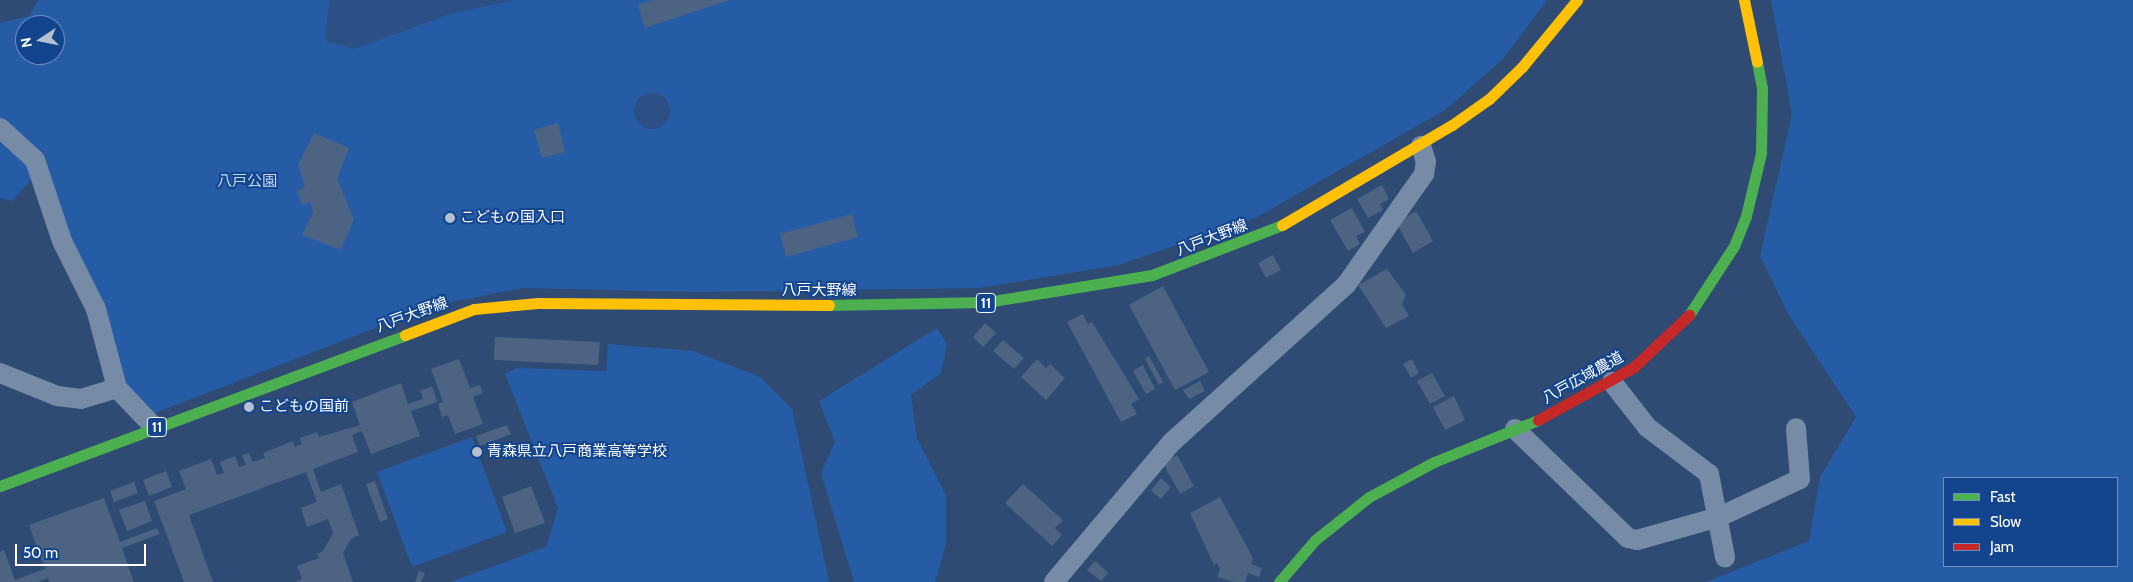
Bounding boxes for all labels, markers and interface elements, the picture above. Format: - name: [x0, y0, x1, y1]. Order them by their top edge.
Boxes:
- north arrow: [15, 15, 65, 65]
- text: N: [16, 36, 36, 49]
- park label: 八戸公園: [217, 173, 277, 191]
- place label: こどもの国入口: [460, 209, 565, 227]
- marker: こどもの国入口: [444, 212, 456, 224]
- street label: 八戸大野線: [1174, 216, 1250, 260]
- street label: 八戸大野線: [782, 282, 856, 300]
- road number: 11: [975, 292, 997, 314]
- street label: 八戸大野線: [374, 294, 450, 336]
- street label: 八戸広域農道: [1539, 348, 1627, 408]
- place label: こどもの国前: [259, 398, 349, 416]
- marker: こどもの国前: [243, 401, 255, 413]
- road number: 11: [146, 416, 168, 438]
- place label: 青森県立八戸商業高等学校: [487, 443, 667, 461]
- marker: 青森県立八戸商業高等学校: [471, 446, 483, 458]
- legend: [1943, 477, 2118, 567]
- text: Fast: [1990, 488, 2015, 506]
- text: Slow: [1990, 513, 2021, 531]
- scale bar: [18, 534, 149, 566]
- text: Jam: [1990, 538, 2014, 556]
- text: 50 m: [23, 544, 58, 562]

